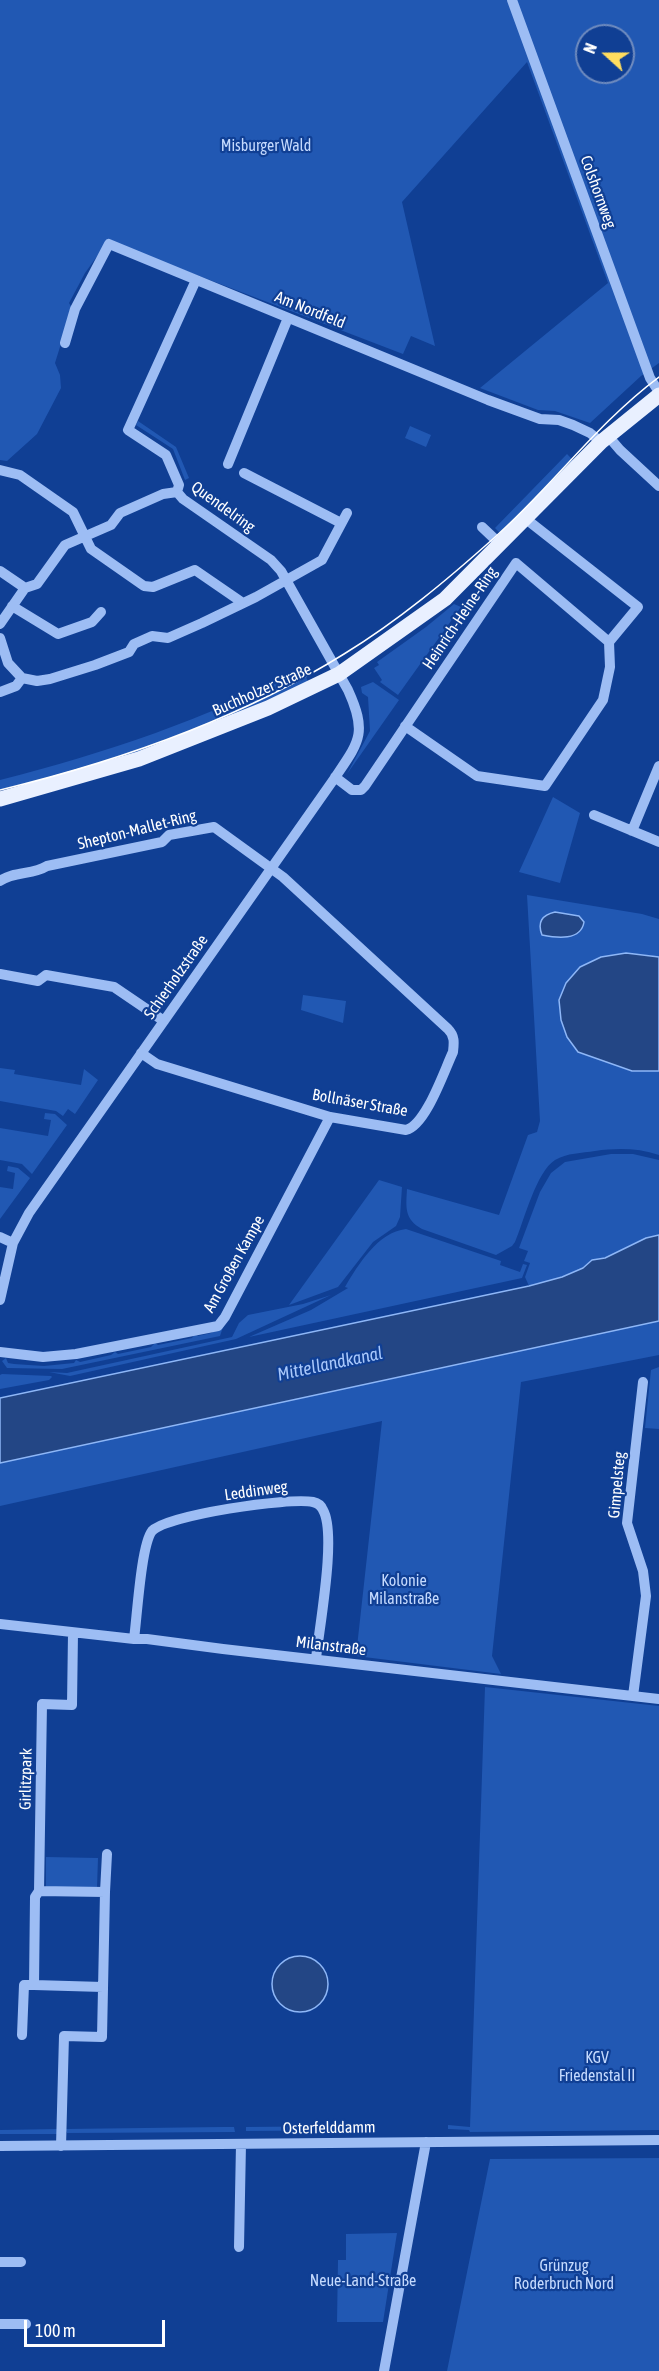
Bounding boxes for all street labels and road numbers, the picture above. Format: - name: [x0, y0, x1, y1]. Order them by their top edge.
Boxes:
- street label: Colshornweg: [576, 153, 620, 231]
- street label: Am Nordfeld: [272, 287, 348, 333]
- street label: Quendelring: [187, 477, 259, 537]
- street label: Heinrich-Heine-Ring: [419, 563, 501, 673]
- street label: Buchholzer Straße: [210, 660, 314, 720]
- street label: Shepton-Mallet-Ring: [76, 806, 198, 854]
- street label: Schierholzstraße: [140, 931, 212, 1023]
- street label: Bollnäser Straße: [311, 1085, 409, 1121]
- street label: Am Großen Kampe: [199, 1212, 269, 1316]
- street label: Gimpelsteg: [605, 1451, 629, 1519]
- street label: Leddinweg: [223, 1477, 289, 1505]
- street label: Milanstraße: [295, 1632, 367, 1660]
- street label: Girlitzpark: [16, 1748, 36, 1810]
- street label: Osterfelddamm: [283, 2118, 375, 2138]

